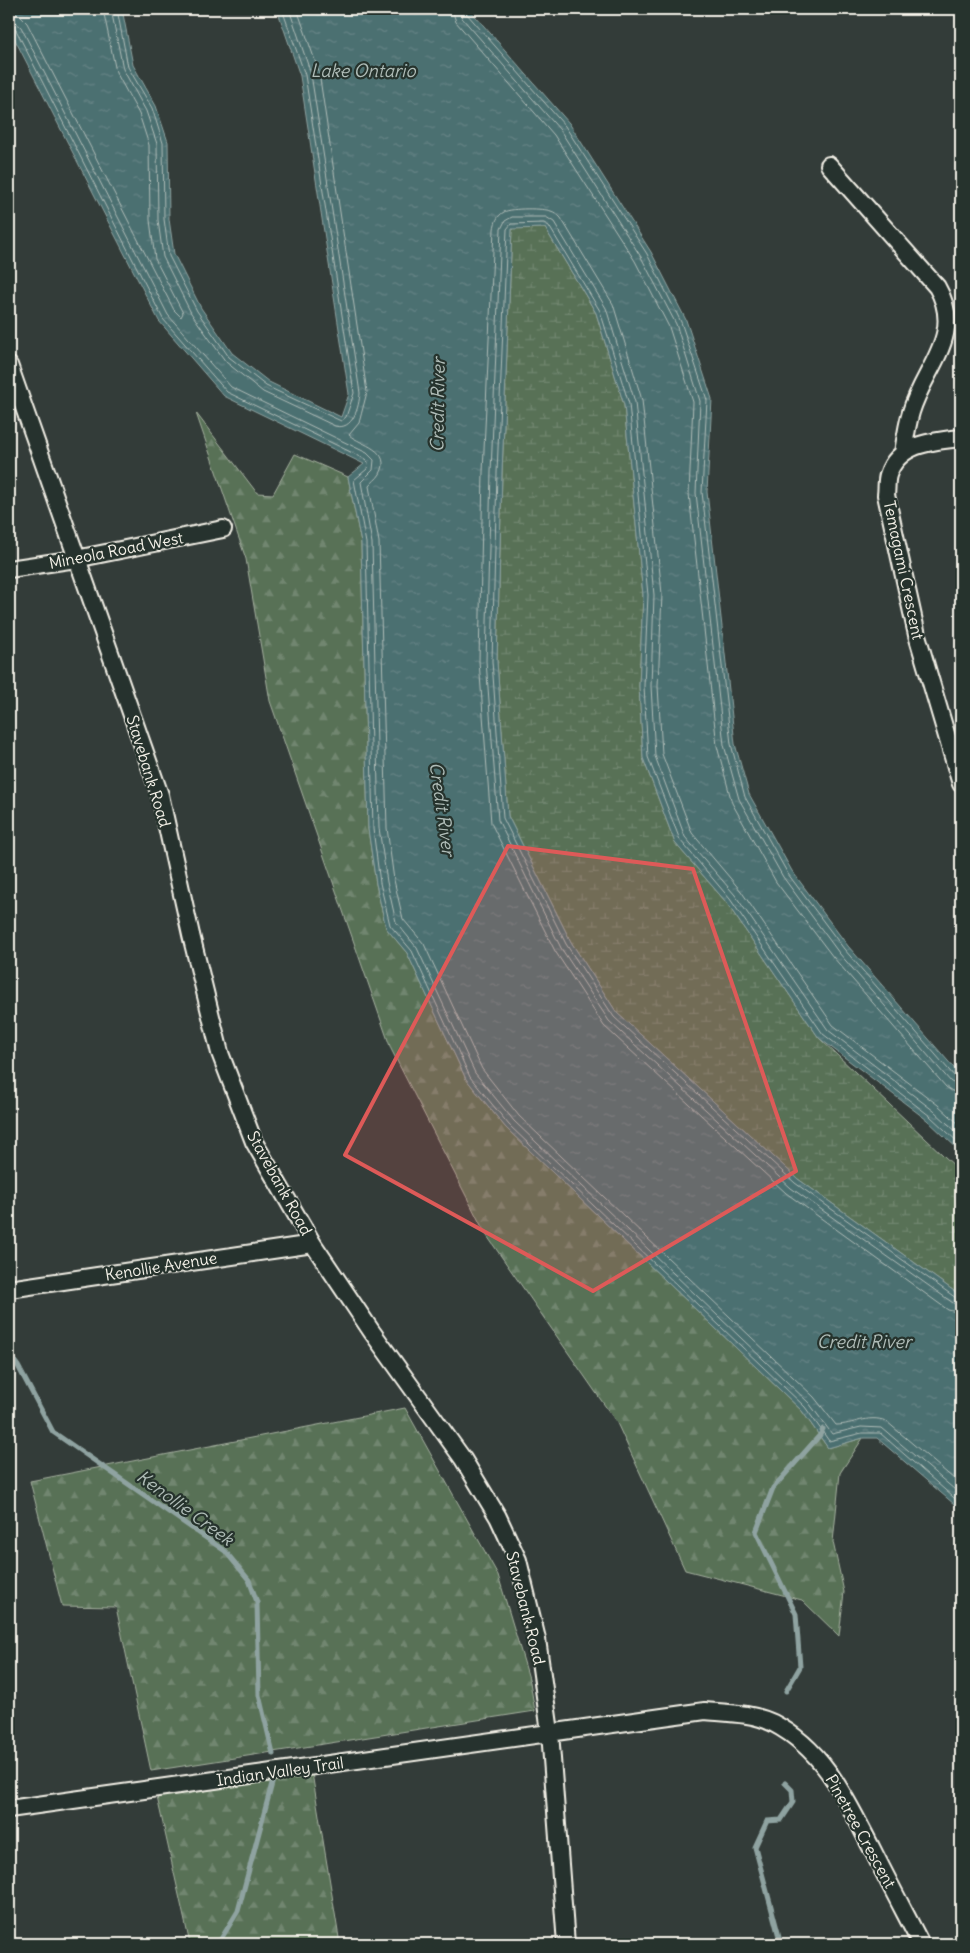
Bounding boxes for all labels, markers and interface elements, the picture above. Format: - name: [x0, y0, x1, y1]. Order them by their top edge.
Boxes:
- water label: Lake Ontario: [311, 59, 416, 82]
- water label: Credit River: [425, 355, 450, 452]
- street label: Temagami Crescent: [879, 499, 929, 642]
- street label: Mineola Road West: [47, 527, 185, 573]
- street label: Stavebank Road: [122, 712, 176, 830]
- water label: Credit River: [425, 761, 461, 860]
- street label: Stavebank Road: [243, 1127, 317, 1239]
- street label: Kenollie Avenue: [104, 1247, 218, 1285]
- water label: Credit River: [817, 1330, 914, 1353]
- water label: Kenollie Creek: [132, 1465, 240, 1552]
- street label: Stavebank Road: [502, 1549, 550, 1667]
- street label: Indian Valley Trail: [215, 1752, 345, 1790]
- street label: Pinetree Crescent: [821, 1771, 901, 1892]

